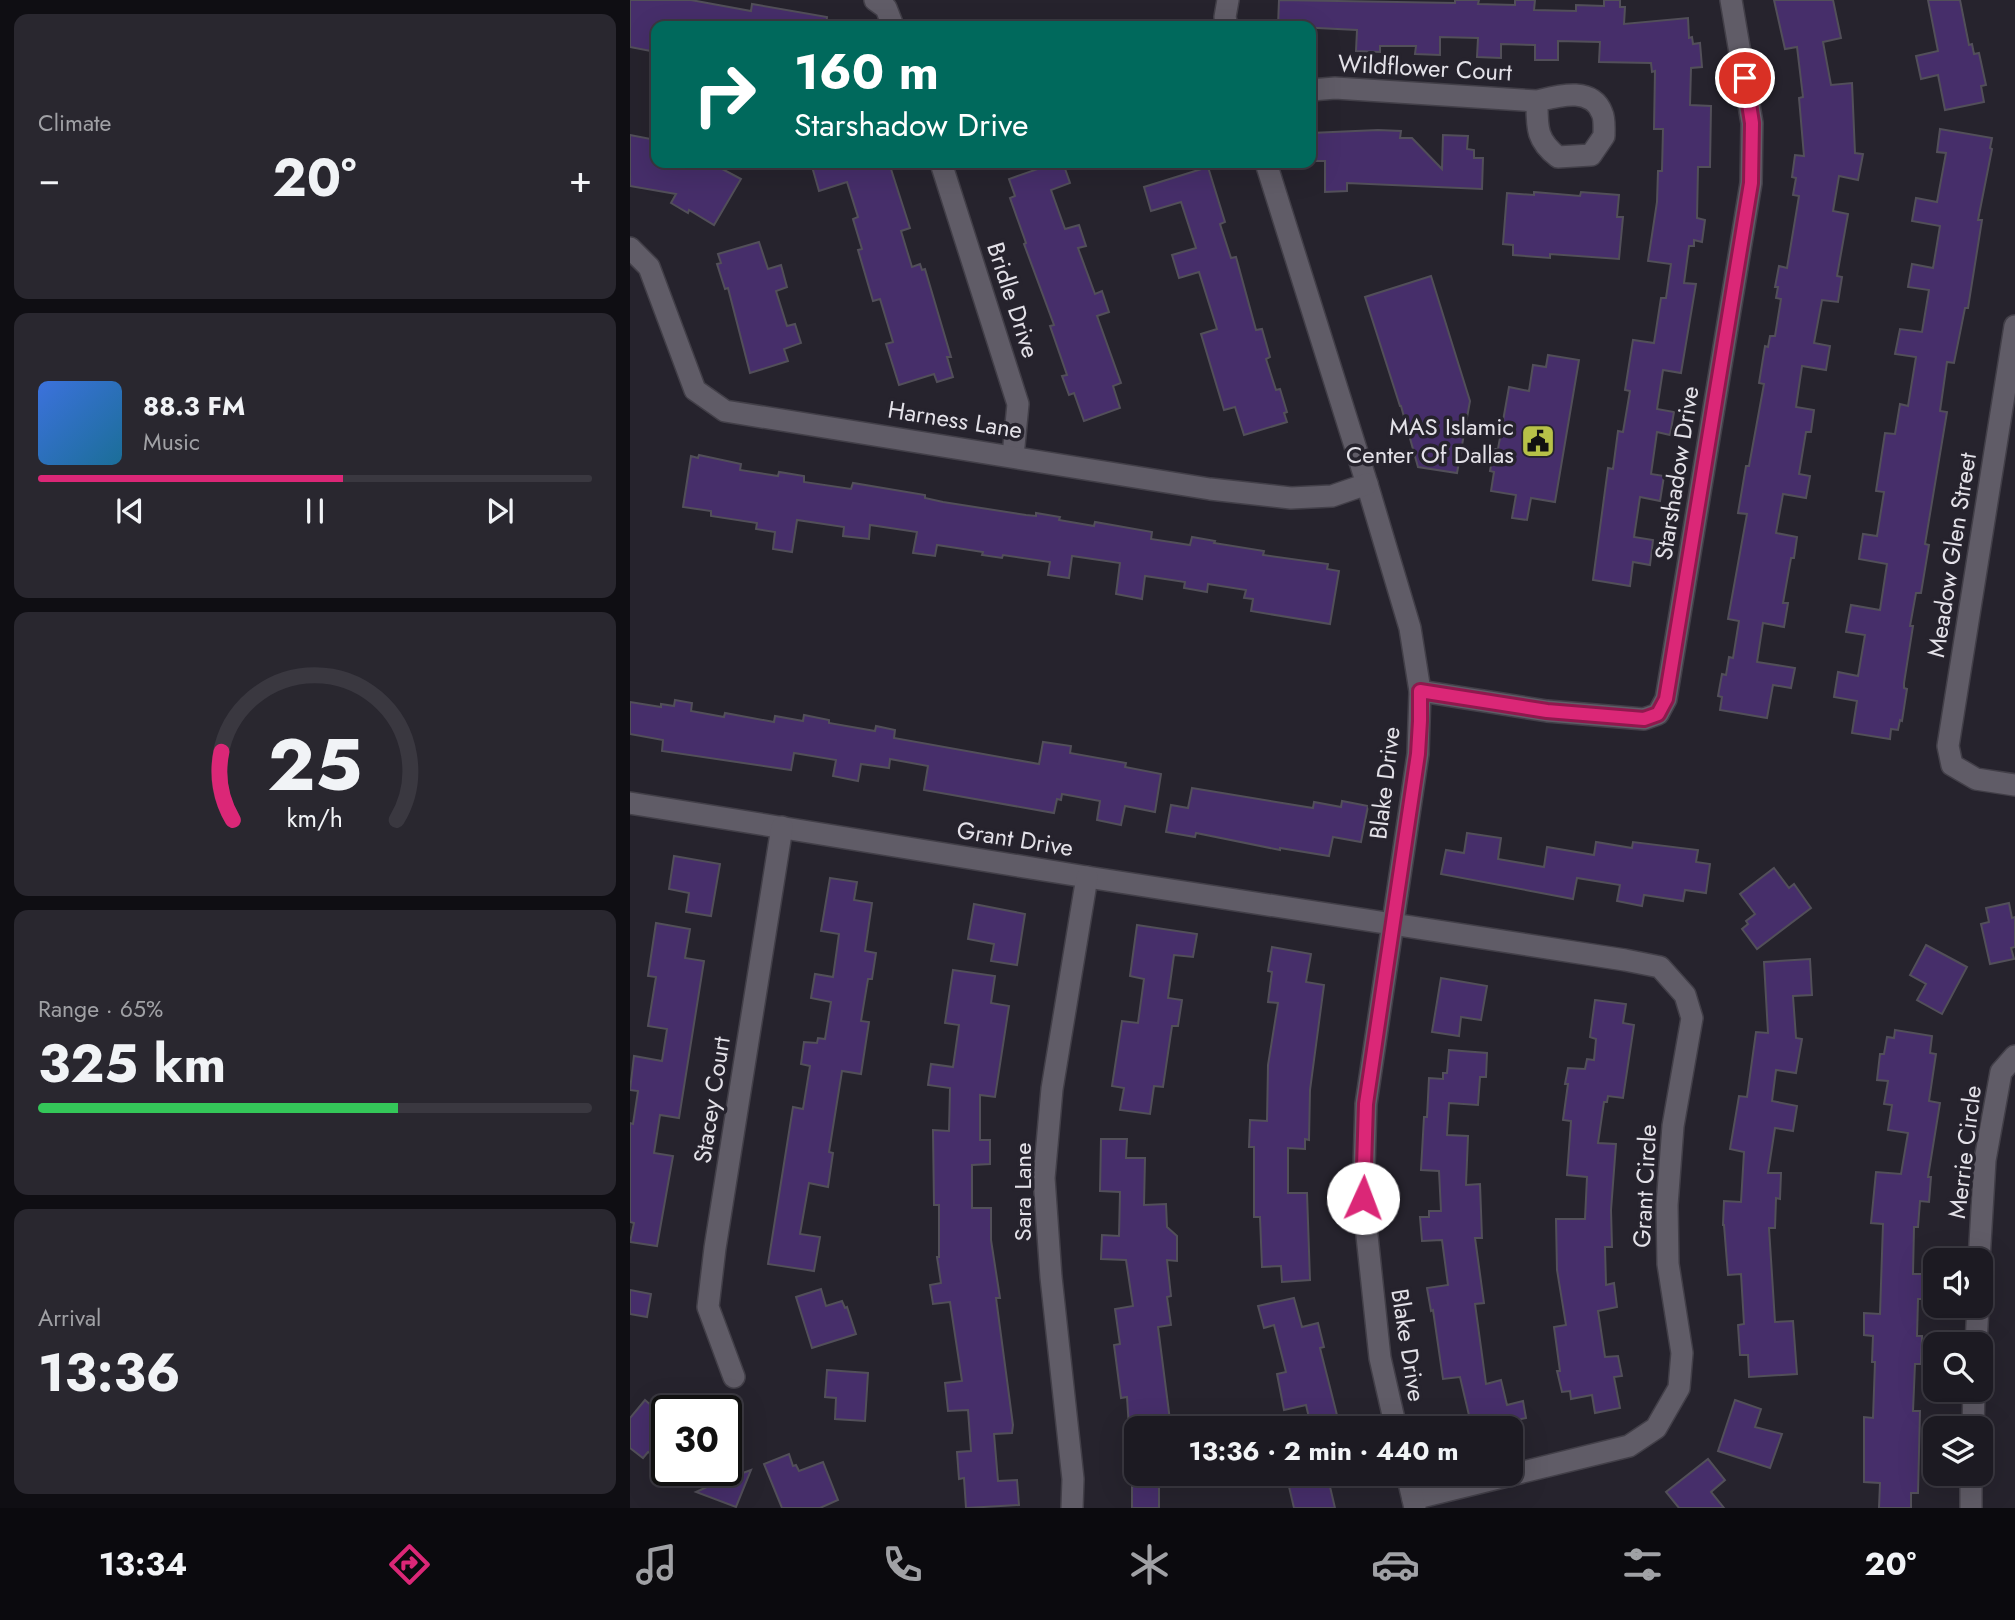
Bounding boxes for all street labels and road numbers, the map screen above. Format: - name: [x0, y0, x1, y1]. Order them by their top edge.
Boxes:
- street label: Wildflower Court: [1337, 45, 1513, 90]
- street label: Bridle Drive: [978, 237, 1049, 362]
- street label: Starshadow Drive: [1645, 383, 1708, 562]
- street label: Harness Lane: [885, 392, 1025, 447]
- street label: Meadow Glen Street: [1918, 450, 1985, 660]
- street label: Blake Drive: [1360, 724, 1409, 841]
- street label: Grant Drive: [954, 812, 1076, 865]
- street label: Stacey Court: [684, 1034, 739, 1166]
- street label: Merrie Circle: [1939, 1083, 1990, 1221]
- street label: Grant Circle: [1624, 1123, 1665, 1249]
- street label: Sara Lane: [1005, 1143, 1040, 1241]
- street label: Blake Drive: [1382, 1286, 1435, 1404]

